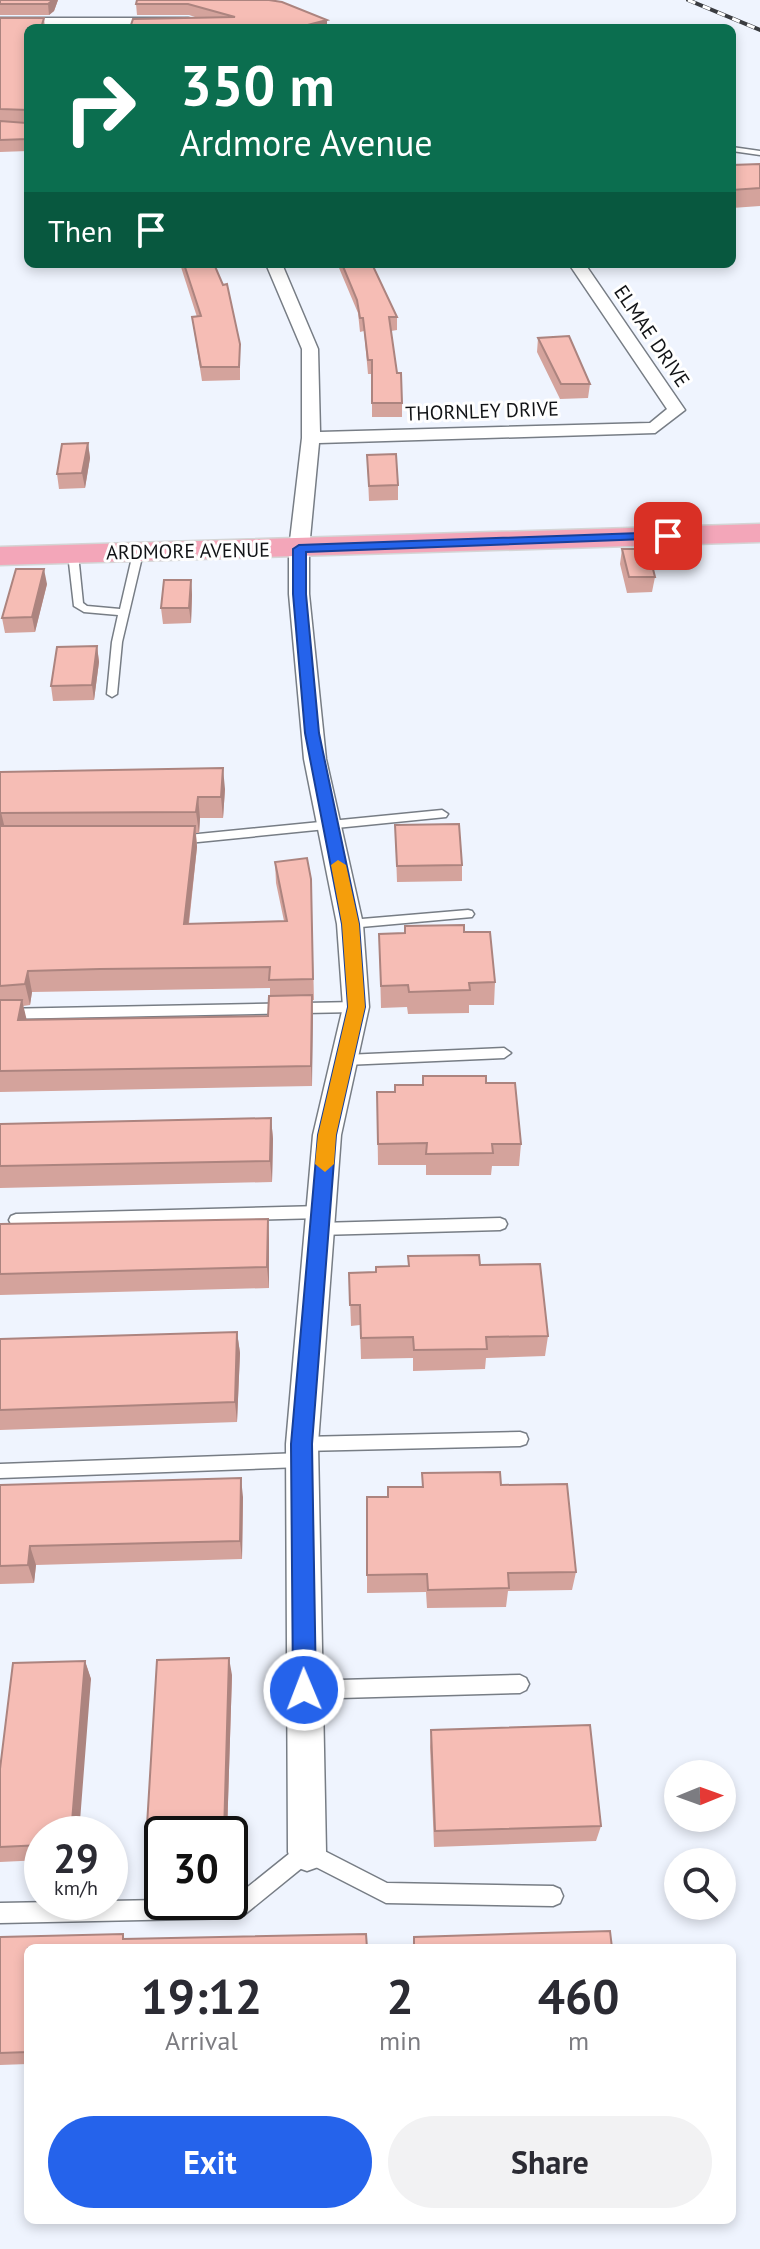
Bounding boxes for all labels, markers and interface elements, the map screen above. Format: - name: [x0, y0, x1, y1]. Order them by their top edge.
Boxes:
- text: 350 m: [180, 49, 335, 121]
- icon: right: [48, 56, 152, 160]
- text: Ardmore Avenue: [180, 119, 433, 166]
- icon: arrive: [129, 208, 173, 252]
- text: Then: [48, 211, 113, 250]
- street label: ELMAE DRIVE: [608, 280, 696, 392]
- street label: THORNLEY DRIVE: [405, 395, 559, 427]
- pin: [634, 502, 702, 570]
- icon: arrive: [646, 514, 690, 558]
- street label: ARDMORE AVENUE: [106, 537, 270, 565]
- position arrow: [262, 1648, 346, 1732]
- north arrow: [664, 1760, 736, 1832]
- map controls: [664, 1760, 736, 1920]
- speed limit sign: 30: [144, 1816, 248, 1920]
- text: 29: [53, 1832, 99, 1884]
- button: search: [664, 1848, 736, 1920]
- text: km/h: [54, 1875, 98, 1901]
- text: 19:12: [141, 1965, 262, 2027]
- text: 2: [386, 1965, 414, 2027]
- text: 460: [538, 1965, 619, 2027]
- text: Arrival: [165, 2024, 238, 2057]
- text: min: [379, 2024, 421, 2057]
- text: m: [568, 2024, 589, 2057]
- button: Exit: [48, 2116, 372, 2208]
- button: Share: [388, 2116, 712, 2208]

